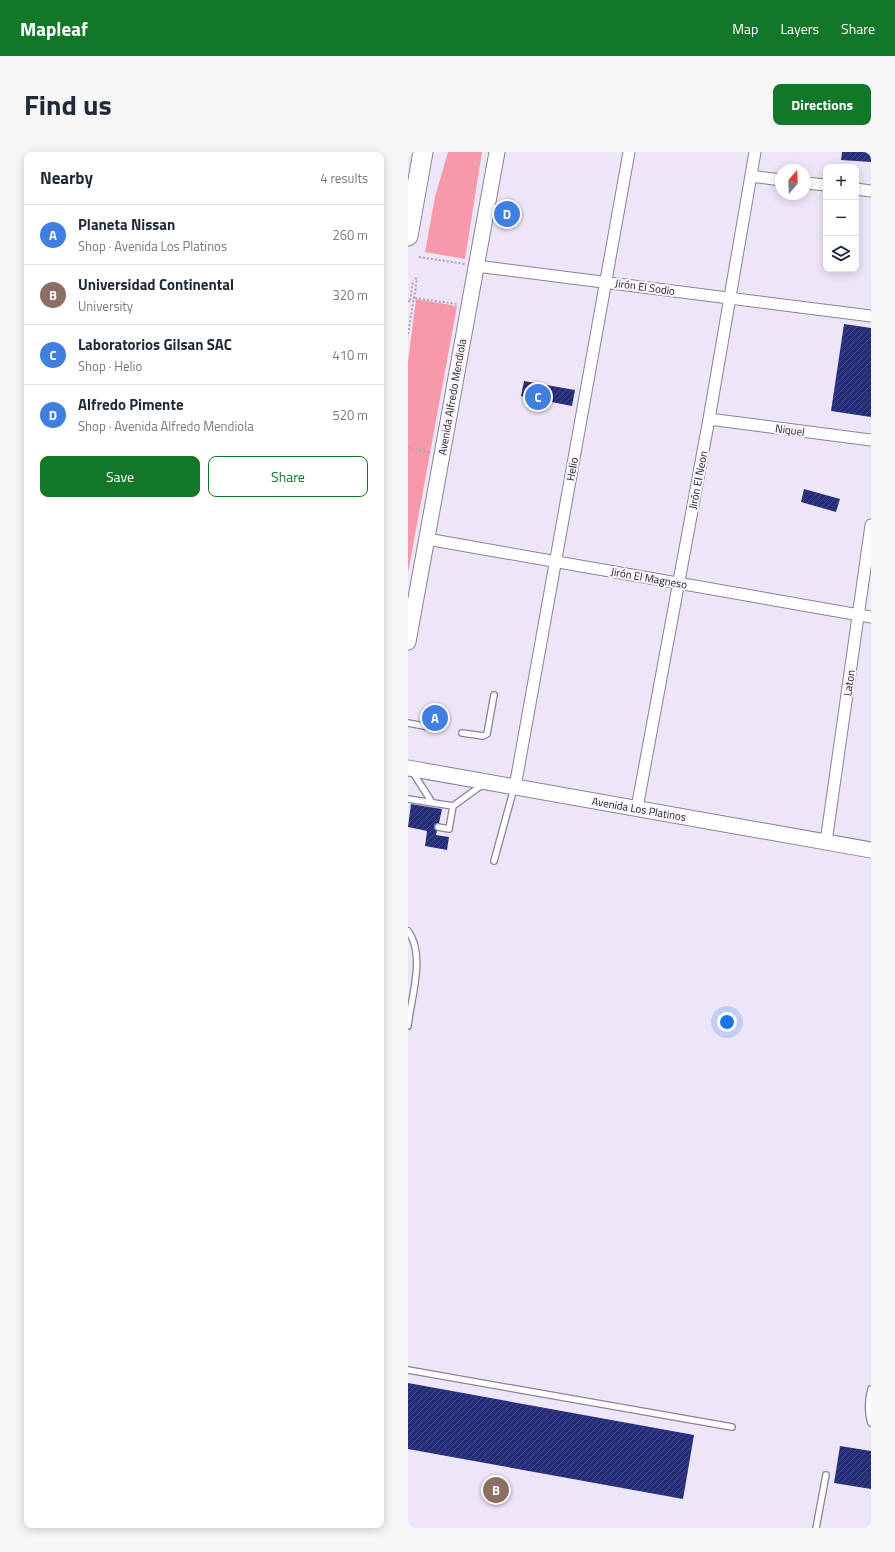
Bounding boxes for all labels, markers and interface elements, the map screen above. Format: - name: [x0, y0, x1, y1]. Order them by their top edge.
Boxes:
- text: Mapleaf: [20, 14, 88, 43]
- text: Map: [732, 18, 758, 39]
- text: Layers: [780, 18, 819, 39]
- text: Share: [841, 18, 875, 39]
- text: Find us: [24, 83, 112, 126]
- button: Directions: [773, 84, 871, 125]
- north arrow: [775, 164, 811, 200]
- map controls: [823, 164, 859, 272]
- button: +: [823, 164, 859, 200]
- text: Nearby: [40, 165, 93, 191]
- text: 4 results: [320, 168, 368, 188]
- pin: D: [494, 199, 520, 229]
- button: −: [823, 200, 859, 236]
- text: Planeta Nissan: [78, 213, 175, 236]
- text: A: [49, 225, 57, 245]
- text: 260 m: [332, 225, 368, 245]
- text: Shop · Avenida Los Platinos: [78, 236, 227, 256]
- button: layers: [823, 236, 859, 272]
- text: Universidad Continental: [78, 273, 234, 296]
- street label: Jirón El Sodio: [614, 275, 676, 299]
- text: B: [49, 285, 57, 305]
- text: 320 m: [332, 285, 368, 305]
- text: University: [78, 296, 133, 316]
- text: Laboratorios Gilsan SAC: [78, 333, 232, 356]
- street label: Avenida Alfredo Mendiola: [434, 337, 470, 456]
- text: C: [49, 345, 57, 365]
- text: 410 m: [332, 345, 368, 365]
- text: Shop · Helio: [78, 356, 142, 376]
- pin: C: [525, 382, 551, 412]
- text: Alfredo Pimente: [78, 393, 184, 416]
- text: D: [49, 405, 57, 425]
- text: 520 m: [332, 405, 368, 425]
- text: Shop · Avenida Alfredo Mendiola: [78, 416, 254, 436]
- street label: Niquel: [774, 420, 806, 440]
- street label: Jirón El Neon: [685, 449, 712, 511]
- button: Save: [40, 456, 200, 497]
- button: Share: [208, 456, 368, 497]
- street label: Helio: [562, 456, 582, 482]
- street label: Jirón El Magneso: [610, 563, 689, 593]
- street label: Laton: [839, 669, 859, 697]
- pin: A: [422, 703, 448, 733]
- street label: Avenida Los Platinos: [591, 793, 687, 825]
- your location: [717, 1012, 737, 1032]
- pin: B: [483, 1475, 509, 1505]

